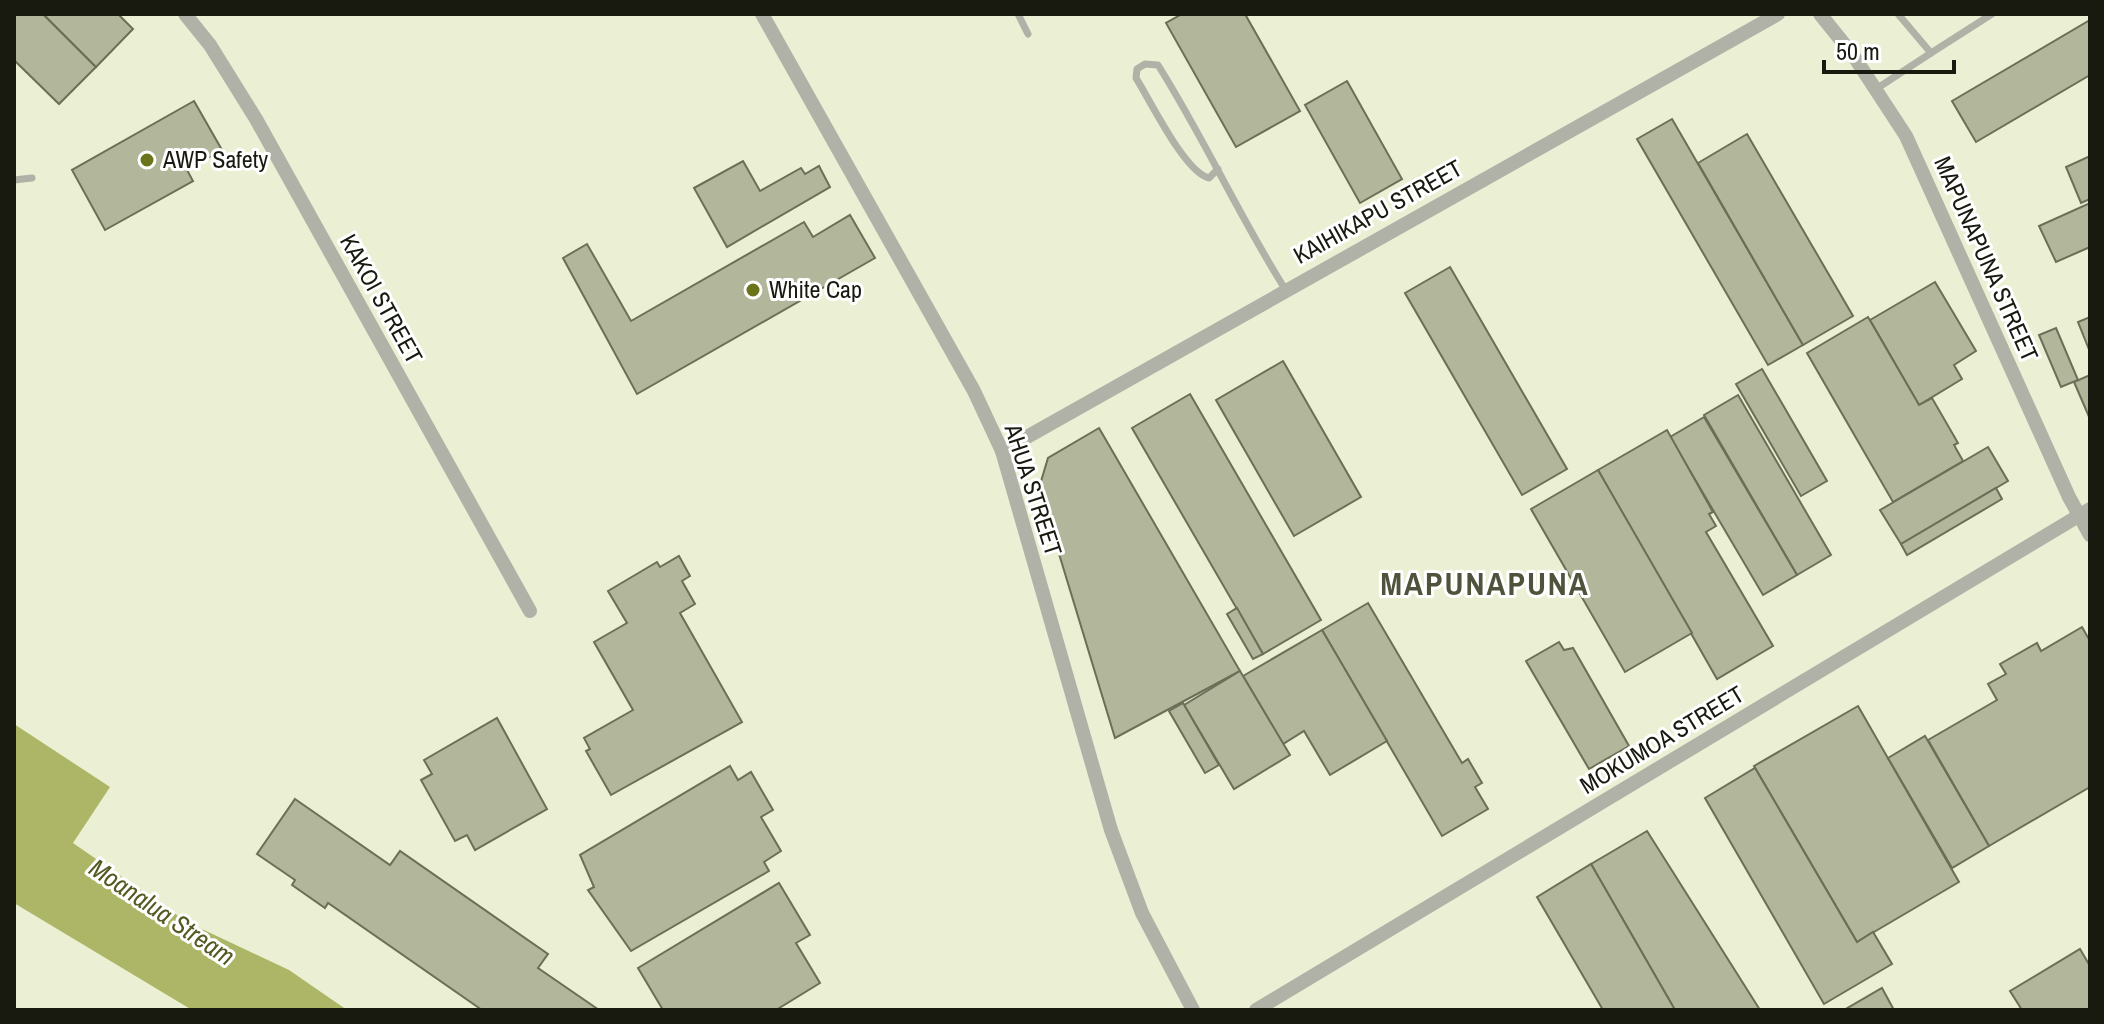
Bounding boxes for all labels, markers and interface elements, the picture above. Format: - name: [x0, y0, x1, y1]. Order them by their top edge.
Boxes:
- scale bar: [1824, 24, 1954, 74]
- text: 50 m: [1836, 35, 1880, 67]
- place label: AWP Safety: [162, 143, 268, 175]
- marker: AWP Safety: [138, 151, 156, 169]
- street label: MAPUNAPUNA STREET: [1927, 151, 2046, 366]
- street label: KAIHIKAPU STREET: [1287, 152, 1468, 271]
- street label: KAKOI STREET: [333, 228, 431, 369]
- place label: White Cap: [769, 273, 862, 305]
- marker: White Cap: [744, 281, 762, 299]
- street label: AHUA STREET: [997, 419, 1070, 560]
- district label: MAPUNAPUNA: [1380, 562, 1590, 605]
- street label: MOKUMOA STREET: [1574, 678, 1749, 801]
- water label: Moanalua Stream: [83, 850, 242, 973]

